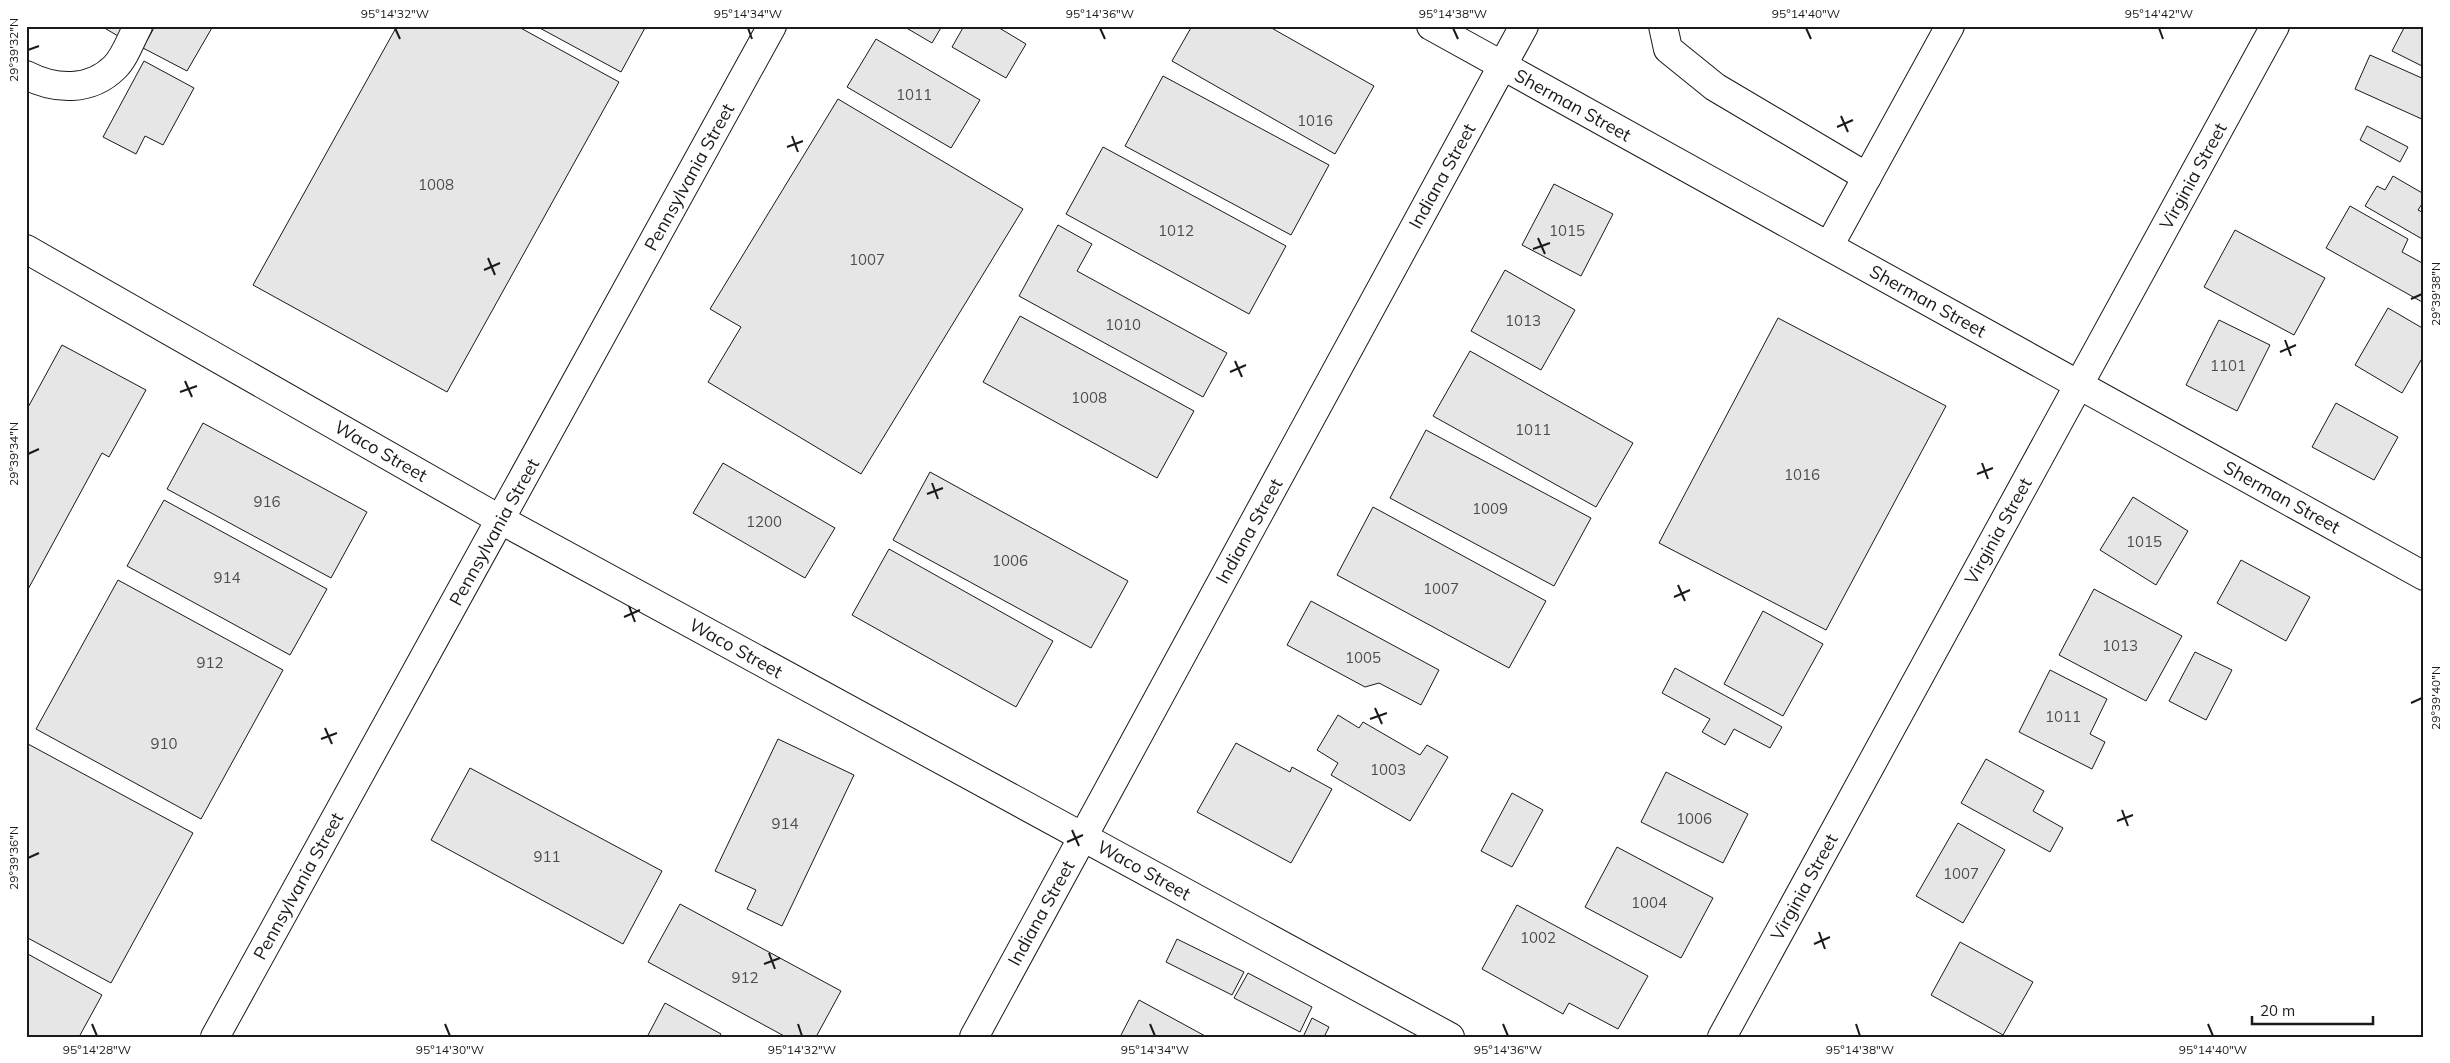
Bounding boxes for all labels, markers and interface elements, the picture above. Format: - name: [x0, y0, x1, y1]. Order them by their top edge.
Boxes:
- text: 95°14'32"W: [361, 6, 429, 21]
- text: 95°14'34"W: [714, 6, 782, 21]
- text: 95°14'36"W: [1066, 6, 1134, 21]
- text: 95°14'38"W: [1419, 6, 1487, 21]
- text: 95°14'40"W: [1772, 6, 1840, 21]
- text: 95°14'42"W: [2125, 6, 2193, 21]
- text: 29°39'32"N: [6, 18, 21, 82]
- street label: Sherman Street: [1511, 63, 1635, 147]
- house number: 1011: [896, 85, 932, 104]
- street label: Pennsylvania Street: [639, 99, 739, 255]
- house number: 1016: [1297, 111, 1333, 130]
- street label: Indiana Street: [1404, 119, 1480, 233]
- street label: Virginia Street: [2154, 119, 2232, 233]
- house number: 1008: [418, 175, 454, 194]
- house number: 1012: [1158, 221, 1194, 240]
- house number: 1015: [1549, 221, 1585, 240]
- house number: 1007: [849, 250, 885, 269]
- street label: Sherman Street: [1866, 259, 1990, 343]
- text: 29°39'38"N: [2428, 262, 2443, 326]
- house number: 1013: [1505, 311, 1541, 330]
- house number: 1010: [1105, 315, 1141, 334]
- house number: 1101: [2210, 356, 2246, 375]
- house number: 1008: [1071, 388, 1107, 407]
- street label: Waco Street: [331, 415, 431, 487]
- house number: 1011: [1515, 420, 1551, 439]
- text: 29°39'34"N: [6, 422, 21, 486]
- street label: Pennsylvania Street: [444, 454, 544, 610]
- street label: Sherman Street: [2220, 455, 2344, 539]
- house number: 1016: [1784, 465, 1820, 484]
- street label: Indiana Street: [1211, 474, 1287, 588]
- street label: Virginia Street: [1959, 474, 2037, 588]
- house number: 916: [253, 492, 281, 511]
- house number: 1009: [1472, 499, 1508, 518]
- house number: 1200: [746, 512, 782, 531]
- house number: 1015: [2126, 532, 2162, 551]
- house number: 1006: [992, 551, 1028, 570]
- house number: 914: [213, 568, 241, 587]
- house number: 1007: [1423, 579, 1459, 598]
- street label: Waco Street: [685, 613, 787, 683]
- house number: 1013: [2102, 636, 2138, 655]
- house number: 1005: [1345, 648, 1381, 667]
- house number: 912: [196, 653, 224, 672]
- text: 29°39'40"N: [2428, 666, 2443, 730]
- house number: 1011: [2045, 707, 2081, 726]
- house number: 910: [150, 734, 178, 753]
- house number: 1003: [1370, 760, 1406, 779]
- street label: Pennsylvania Street: [248, 808, 348, 964]
- house number: 1006: [1676, 809, 1712, 828]
- house number: 914: [771, 814, 799, 833]
- text: 29°39'36"N: [6, 826, 21, 890]
- street label: Virginia Street: [1765, 830, 1843, 944]
- street label: Waco Street: [1093, 835, 1195, 905]
- house number: 911: [533, 847, 561, 866]
- street label: Indiana Street: [1003, 856, 1079, 970]
- house number: 1007: [1943, 864, 1979, 883]
- house number: 1004: [1631, 893, 1667, 912]
- house number: 1002: [1520, 928, 1556, 947]
- house number: 912: [731, 968, 759, 987]
- scale bar: [2252, 993, 2374, 1025]
- text: 20 m: [2260, 1001, 2295, 1020]
- text: 95°14'28"W: [63, 1042, 131, 1057]
- text: 95°14'30"W: [416, 1042, 484, 1057]
- text: 95°14'32"W: [768, 1042, 836, 1057]
- text: 95°14'34"W: [1121, 1042, 1189, 1057]
- text: 95°14'36"W: [1474, 1042, 1542, 1057]
- text: 95°14'38"W: [1826, 1042, 1894, 1057]
- text: 95°14'40"W: [2179, 1042, 2247, 1057]

